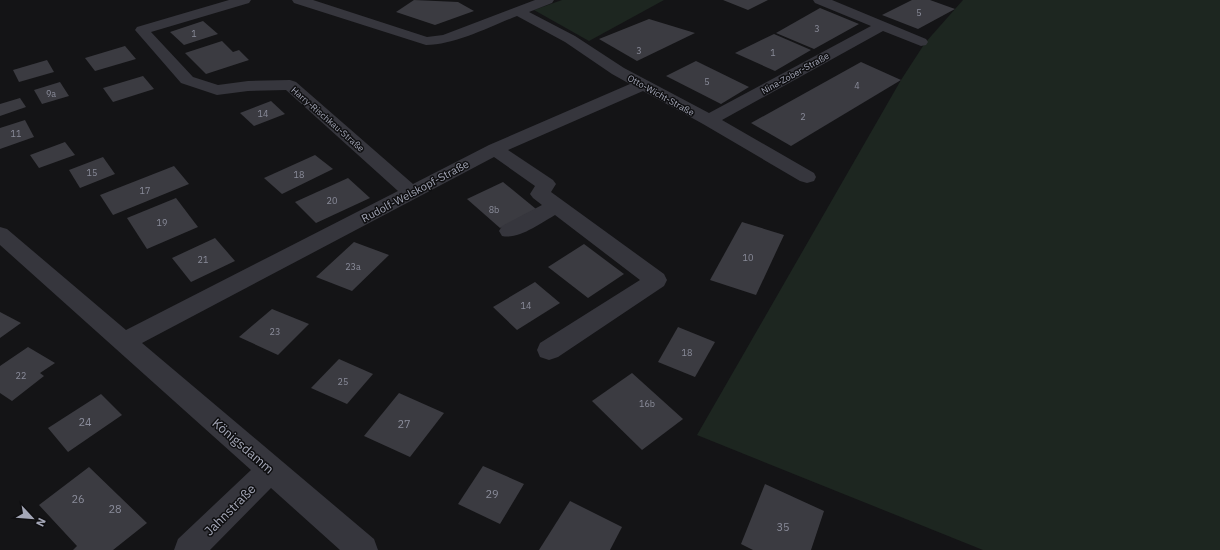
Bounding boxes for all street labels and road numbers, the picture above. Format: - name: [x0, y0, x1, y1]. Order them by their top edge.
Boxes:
- street label: Nina-Zober-Straße: [759, 50, 831, 96]
- street label: Otto-Wicht-Straße: [626, 72, 696, 118]
- street label: Harry-Rischkau-Straße: [289, 84, 367, 154]
- street label: Rudolf-Welskopf-Straße: [359, 157, 471, 225]
- street label: Königsdamm: [209, 415, 277, 477]
- street label: Jahnstraße: [201, 481, 259, 539]

